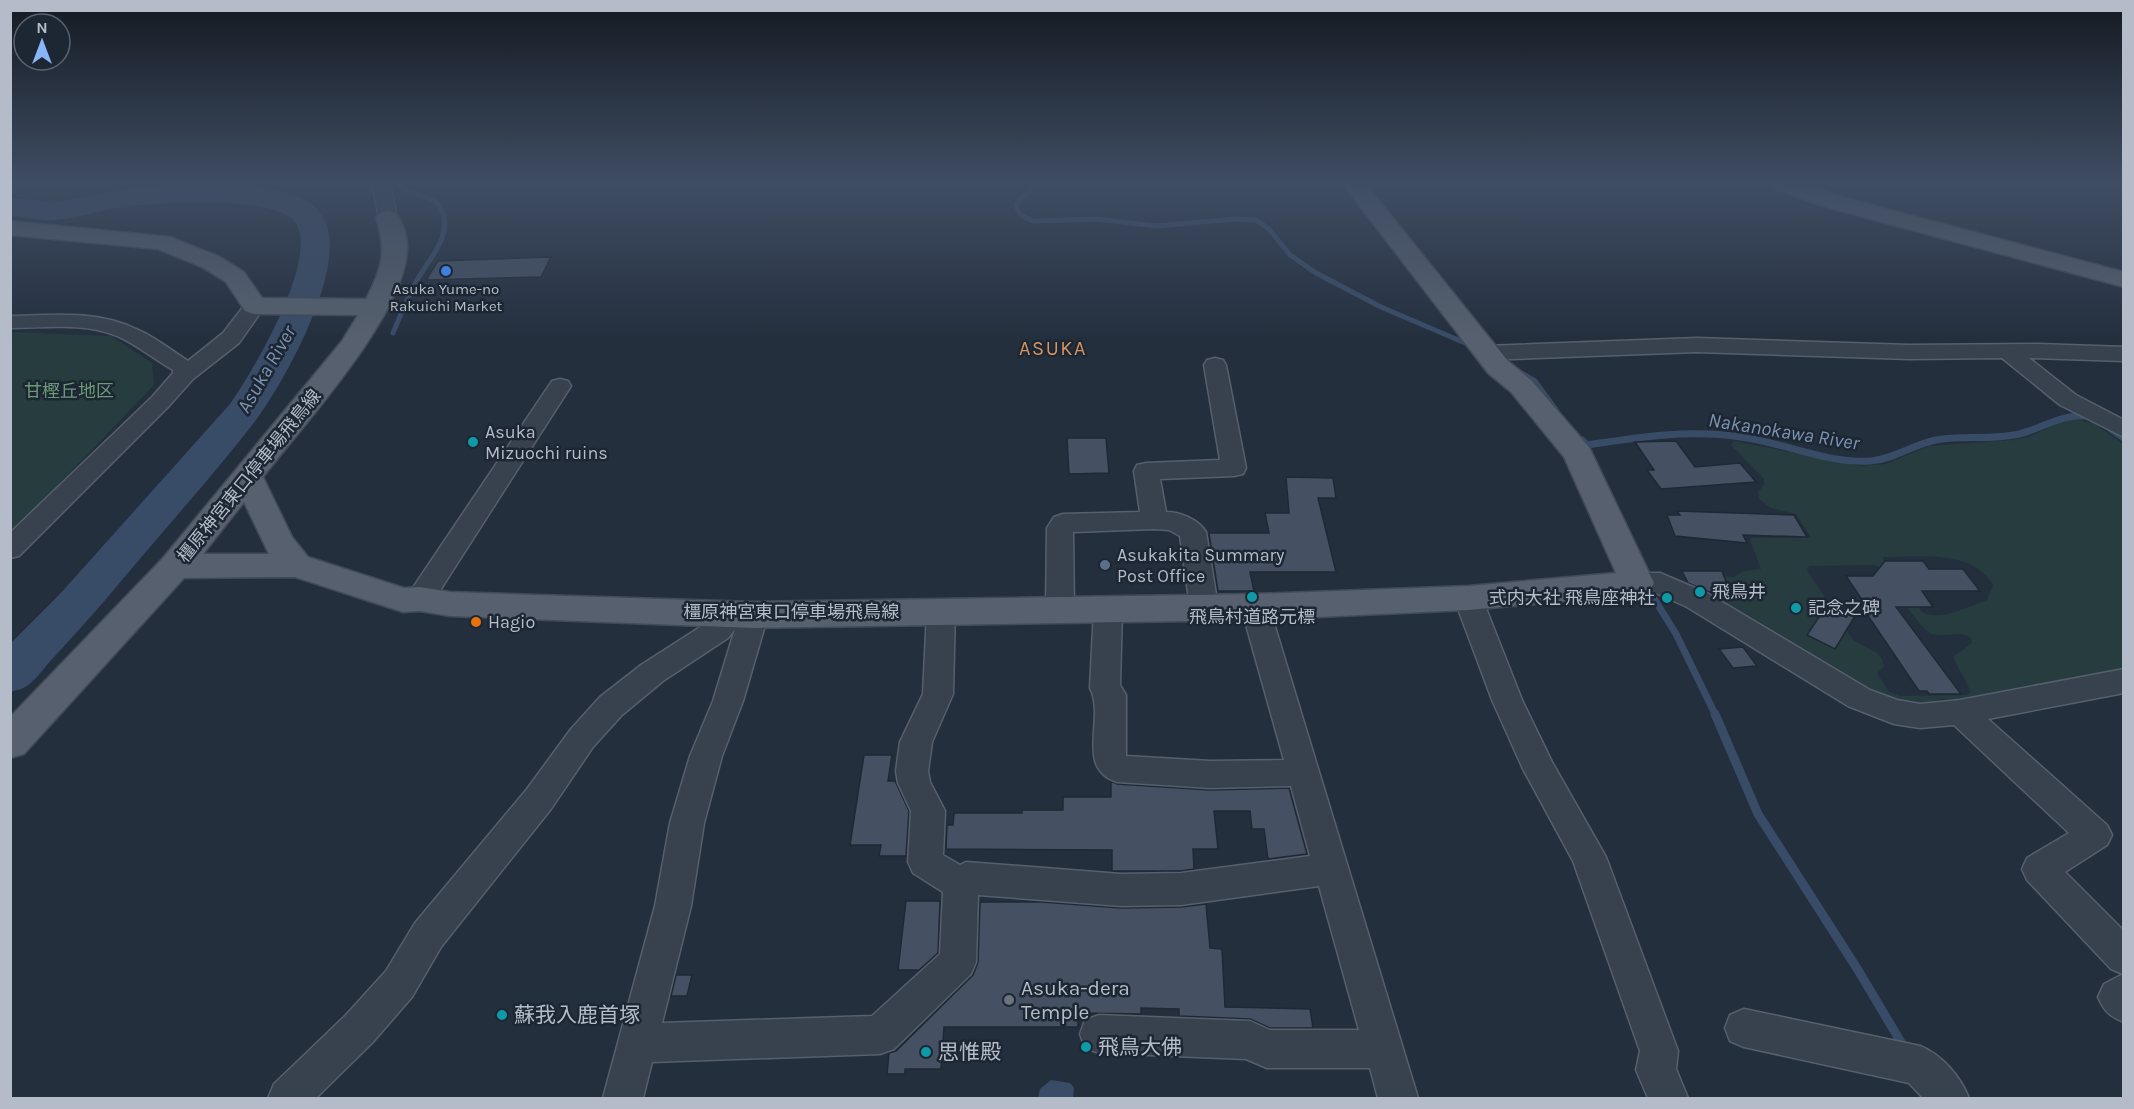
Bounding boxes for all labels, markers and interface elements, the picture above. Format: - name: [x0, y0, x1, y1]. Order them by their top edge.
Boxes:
- north arrow: [12, 12, 72, 72]
- text: N: [36, 18, 48, 37]
- marker: Asuka Yume-no Rakuichi Market: [439, 264, 453, 278]
- place label: Asuka Yume-no Rakuichi Market: [390, 280, 503, 315]
- water label: Asuka River: [232, 321, 301, 417]
- district label: ASUKA: [1019, 337, 1087, 360]
- park label: 甘樫丘地区: [24, 380, 114, 402]
- street label: 橿原神宮東口停車場飛鳥線: [172, 385, 326, 567]
- water label: Nakanokawa River: [1707, 408, 1862, 455]
- place label: Asuka Mizuochi ruins: [485, 421, 608, 464]
- marker: Asuka Mizuochi ruins: [466, 435, 480, 449]
- place label: Asukakita Summary Post Office: [1117, 544, 1285, 587]
- marker: Asukakita Summary Post Office: [1098, 558, 1112, 572]
- place label: 飛鳥井: [1712, 581, 1766, 603]
- marker: 飛鳥井: [1693, 585, 1707, 599]
- place label: 式内大社 飛鳥座神社: [1489, 587, 1655, 609]
- marker: 飛鳥村道路元標: [1245, 590, 1259, 604]
- marker: 式内大社 飛鳥座神社: [1660, 591, 1674, 605]
- place label: 記念之碑: [1808, 597, 1880, 619]
- street label: 橿原神宮東口停車場飛鳥線: [683, 601, 899, 623]
- marker: 記念之碑: [1789, 601, 1803, 615]
- place label: 飛鳥村道路元標: [1189, 606, 1315, 628]
- place label: Hagio: [488, 611, 535, 633]
- marker: Hagio: [469, 615, 483, 629]
- place label: Asuka-dera Temple: [1021, 976, 1130, 1024]
- marker: Asuka-dera Temple: [1002, 993, 1016, 1007]
- place label: 蘇我入鹿首塚: [514, 1003, 640, 1027]
- marker: 蘇我入鹿首塚: [495, 1008, 509, 1022]
- place label: 飛鳥大佛: [1098, 1035, 1182, 1059]
- place label: 思惟殿: [938, 1040, 1001, 1064]
- marker: 飛鳥大佛: [1079, 1040, 1093, 1054]
- marker: 思惟殿: [919, 1045, 933, 1059]

